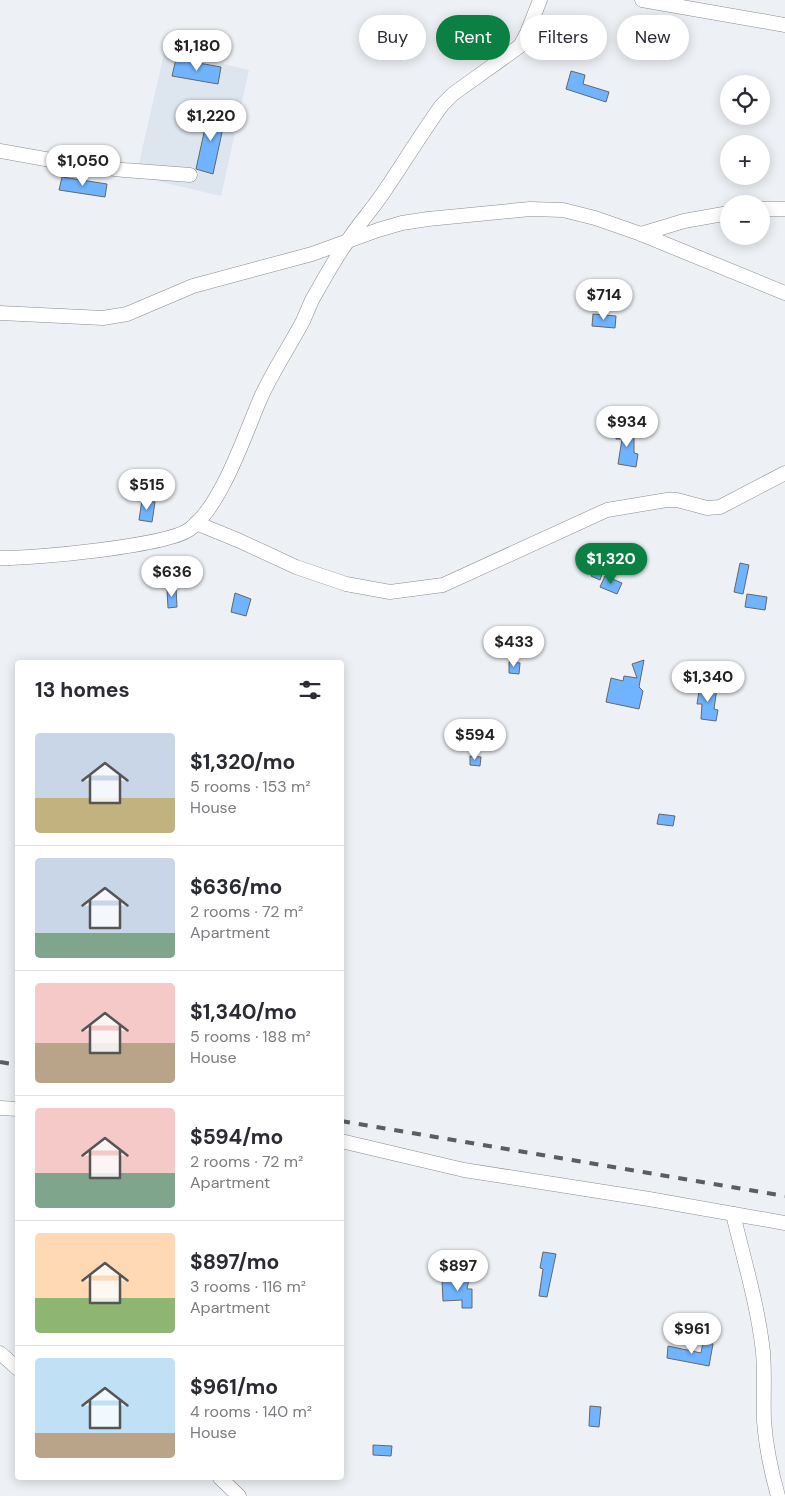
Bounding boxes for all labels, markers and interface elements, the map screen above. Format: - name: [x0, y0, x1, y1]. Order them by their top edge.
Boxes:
- chip: Buy: [359, 15, 426, 60]
- chip: Rent: [436, 15, 510, 60]
- chip: Filters: [520, 15, 607, 60]
- chip: New: [617, 15, 689, 60]
- pin: $1,180: [156, 30, 238, 72]
- text: $1,180: [174, 35, 220, 56]
- map controls: [720, 75, 770, 245]
- button: locate: [720, 75, 770, 125]
- pin: $1,220: [170, 100, 252, 142]
- text: $1,220: [186, 105, 236, 126]
- button: +: [720, 135, 770, 185]
- pin: $1,050: [42, 144, 124, 187]
- text: $1,050: [57, 150, 109, 171]
- button: −: [720, 195, 770, 245]
- pin: $714: [574, 278, 634, 321]
- text: $714: [587, 284, 621, 305]
- pin: $934: [597, 406, 657, 448]
- text: $934: [607, 411, 647, 432]
- pin: $515: [117, 468, 177, 511]
- text: $515: [129, 474, 165, 495]
- pin: $1,320: [570, 542, 652, 585]
- text: $1,320: [586, 548, 636, 569]
- pin: $636: [142, 556, 202, 598]
- text: $636: [152, 561, 192, 582]
- pin: $433: [484, 626, 544, 668]
- text: $433: [494, 631, 534, 652]
- pin: $1,340: [667, 660, 749, 703]
- text: $1,340: [683, 666, 733, 687]
- text: 13 homes: [35, 676, 130, 704]
- icon: filters: [296, 676, 324, 704]
- pin: $594: [445, 718, 505, 761]
- text: $594: [455, 724, 495, 745]
- text: $1,320/mo: [190, 748, 295, 776]
- icon: home: [75, 753, 135, 813]
- text: 5 rooms · 153 m²: [190, 776, 311, 797]
- text: House: [190, 797, 237, 818]
- text: $636/mo: [190, 873, 282, 901]
- icon: home: [75, 878, 135, 938]
- text: 2 rooms · 72 m²: [190, 901, 303, 922]
- text: Apartment: [190, 922, 270, 943]
- text: $1,340/mo: [190, 998, 297, 1026]
- icon: home: [75, 1003, 135, 1063]
- text: 5 rooms · 188 m²: [190, 1026, 311, 1047]
- text: House: [190, 1047, 237, 1068]
- text: $594/mo: [190, 1123, 283, 1151]
- icon: home: [75, 1128, 135, 1188]
- text: 2 rooms · 72 m²: [190, 1151, 303, 1172]
- text: Apartment: [190, 1172, 270, 1193]
- text: $897/mo: [190, 1248, 279, 1276]
- pin: $897: [428, 1250, 488, 1292]
- icon: home: [75, 1253, 135, 1313]
- text: $897: [439, 1255, 477, 1276]
- text: 3 rooms · 116 m²: [190, 1276, 306, 1297]
- text: Apartment: [190, 1297, 270, 1318]
- pin: $961: [662, 1312, 722, 1355]
- text: $961: [674, 1318, 710, 1339]
- text: $961/mo: [190, 1373, 278, 1401]
- icon: home: [75, 1378, 135, 1438]
- text: 4 rooms · 140 m²: [190, 1401, 312, 1422]
- text: House: [190, 1422, 237, 1443]

